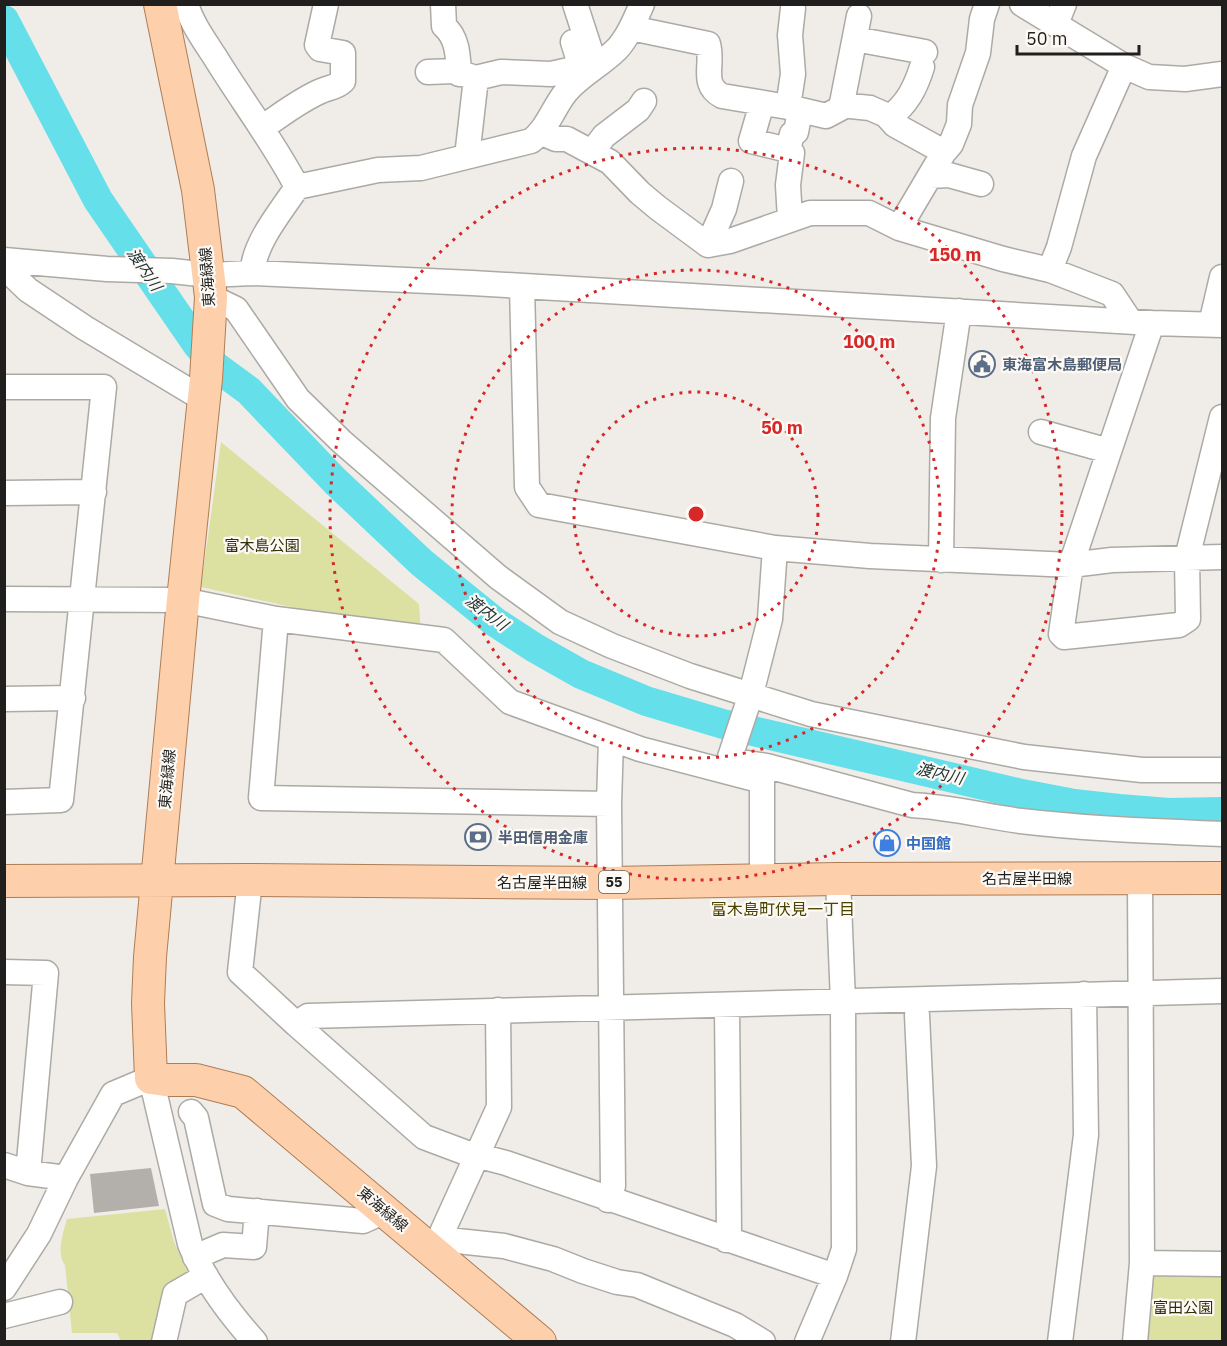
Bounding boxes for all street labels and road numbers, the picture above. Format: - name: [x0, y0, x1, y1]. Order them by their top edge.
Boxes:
- street label: 東海緑線: [195, 246, 219, 308]
- street label: 東海緑線: [155, 748, 179, 810]
- street label: 名古屋半田線: [982, 869, 1072, 888]
- road number: 55: [599, 871, 629, 893]
- street label: 名古屋半田線: [497, 873, 587, 892]
- street label: 東海緑線: [354, 1182, 412, 1236]

